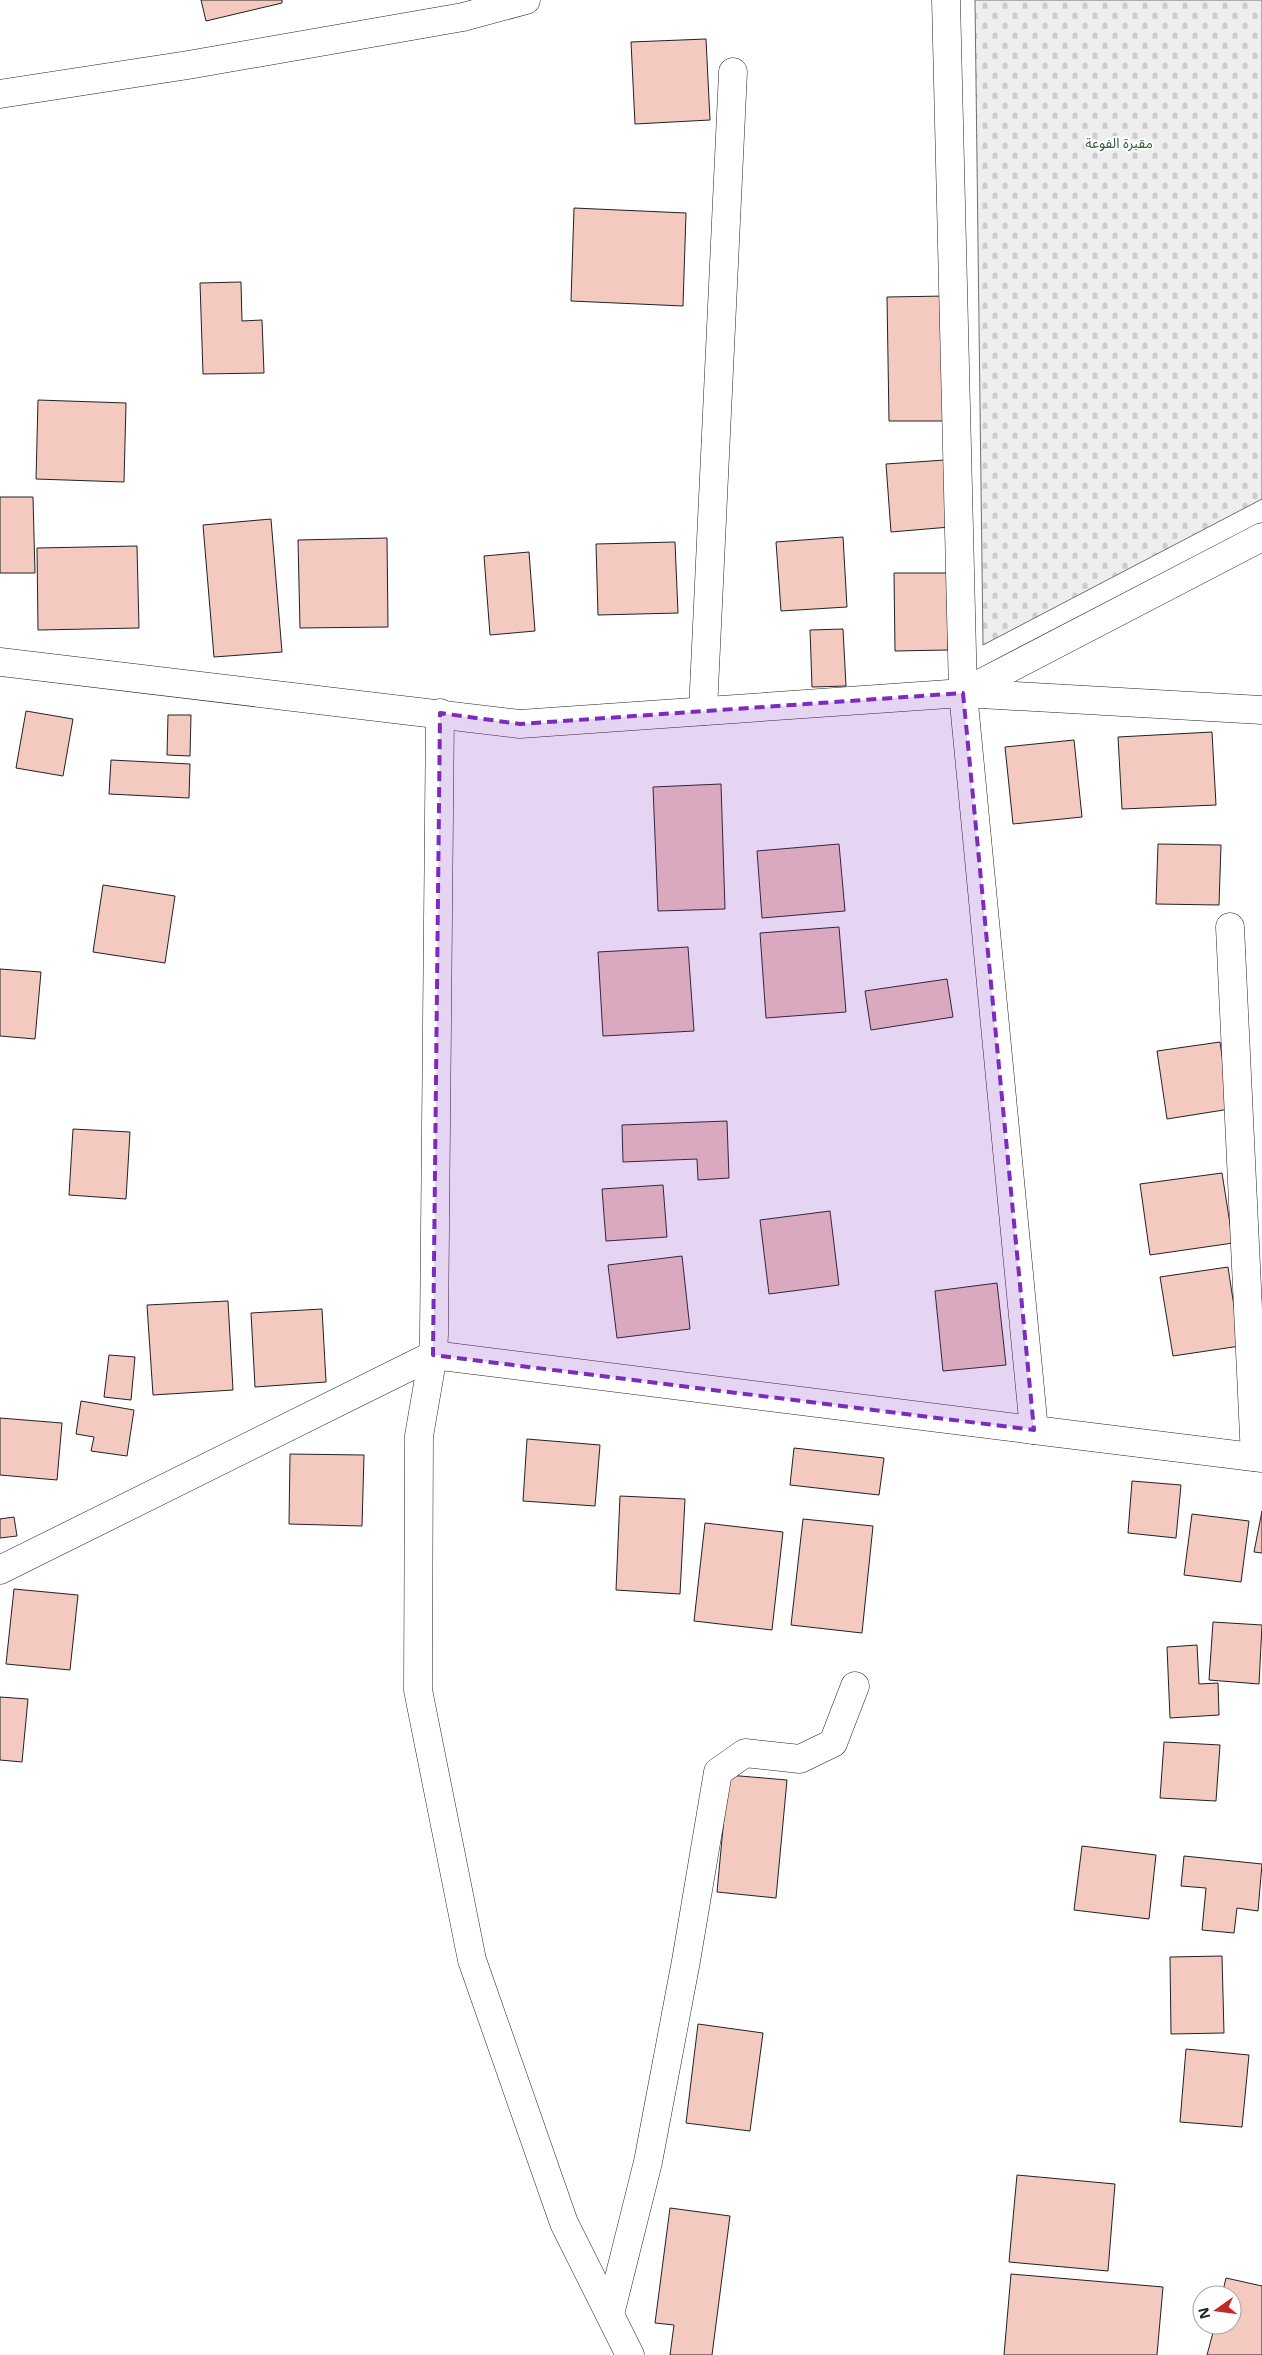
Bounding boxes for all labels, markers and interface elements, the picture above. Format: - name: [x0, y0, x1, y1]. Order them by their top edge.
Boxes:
- park label: مقبرة الفوعة: [1085, 133, 1153, 152]
- north arrow: [1192, 2285, 1242, 2335]
- text: N: [1193, 2305, 1214, 2321]

